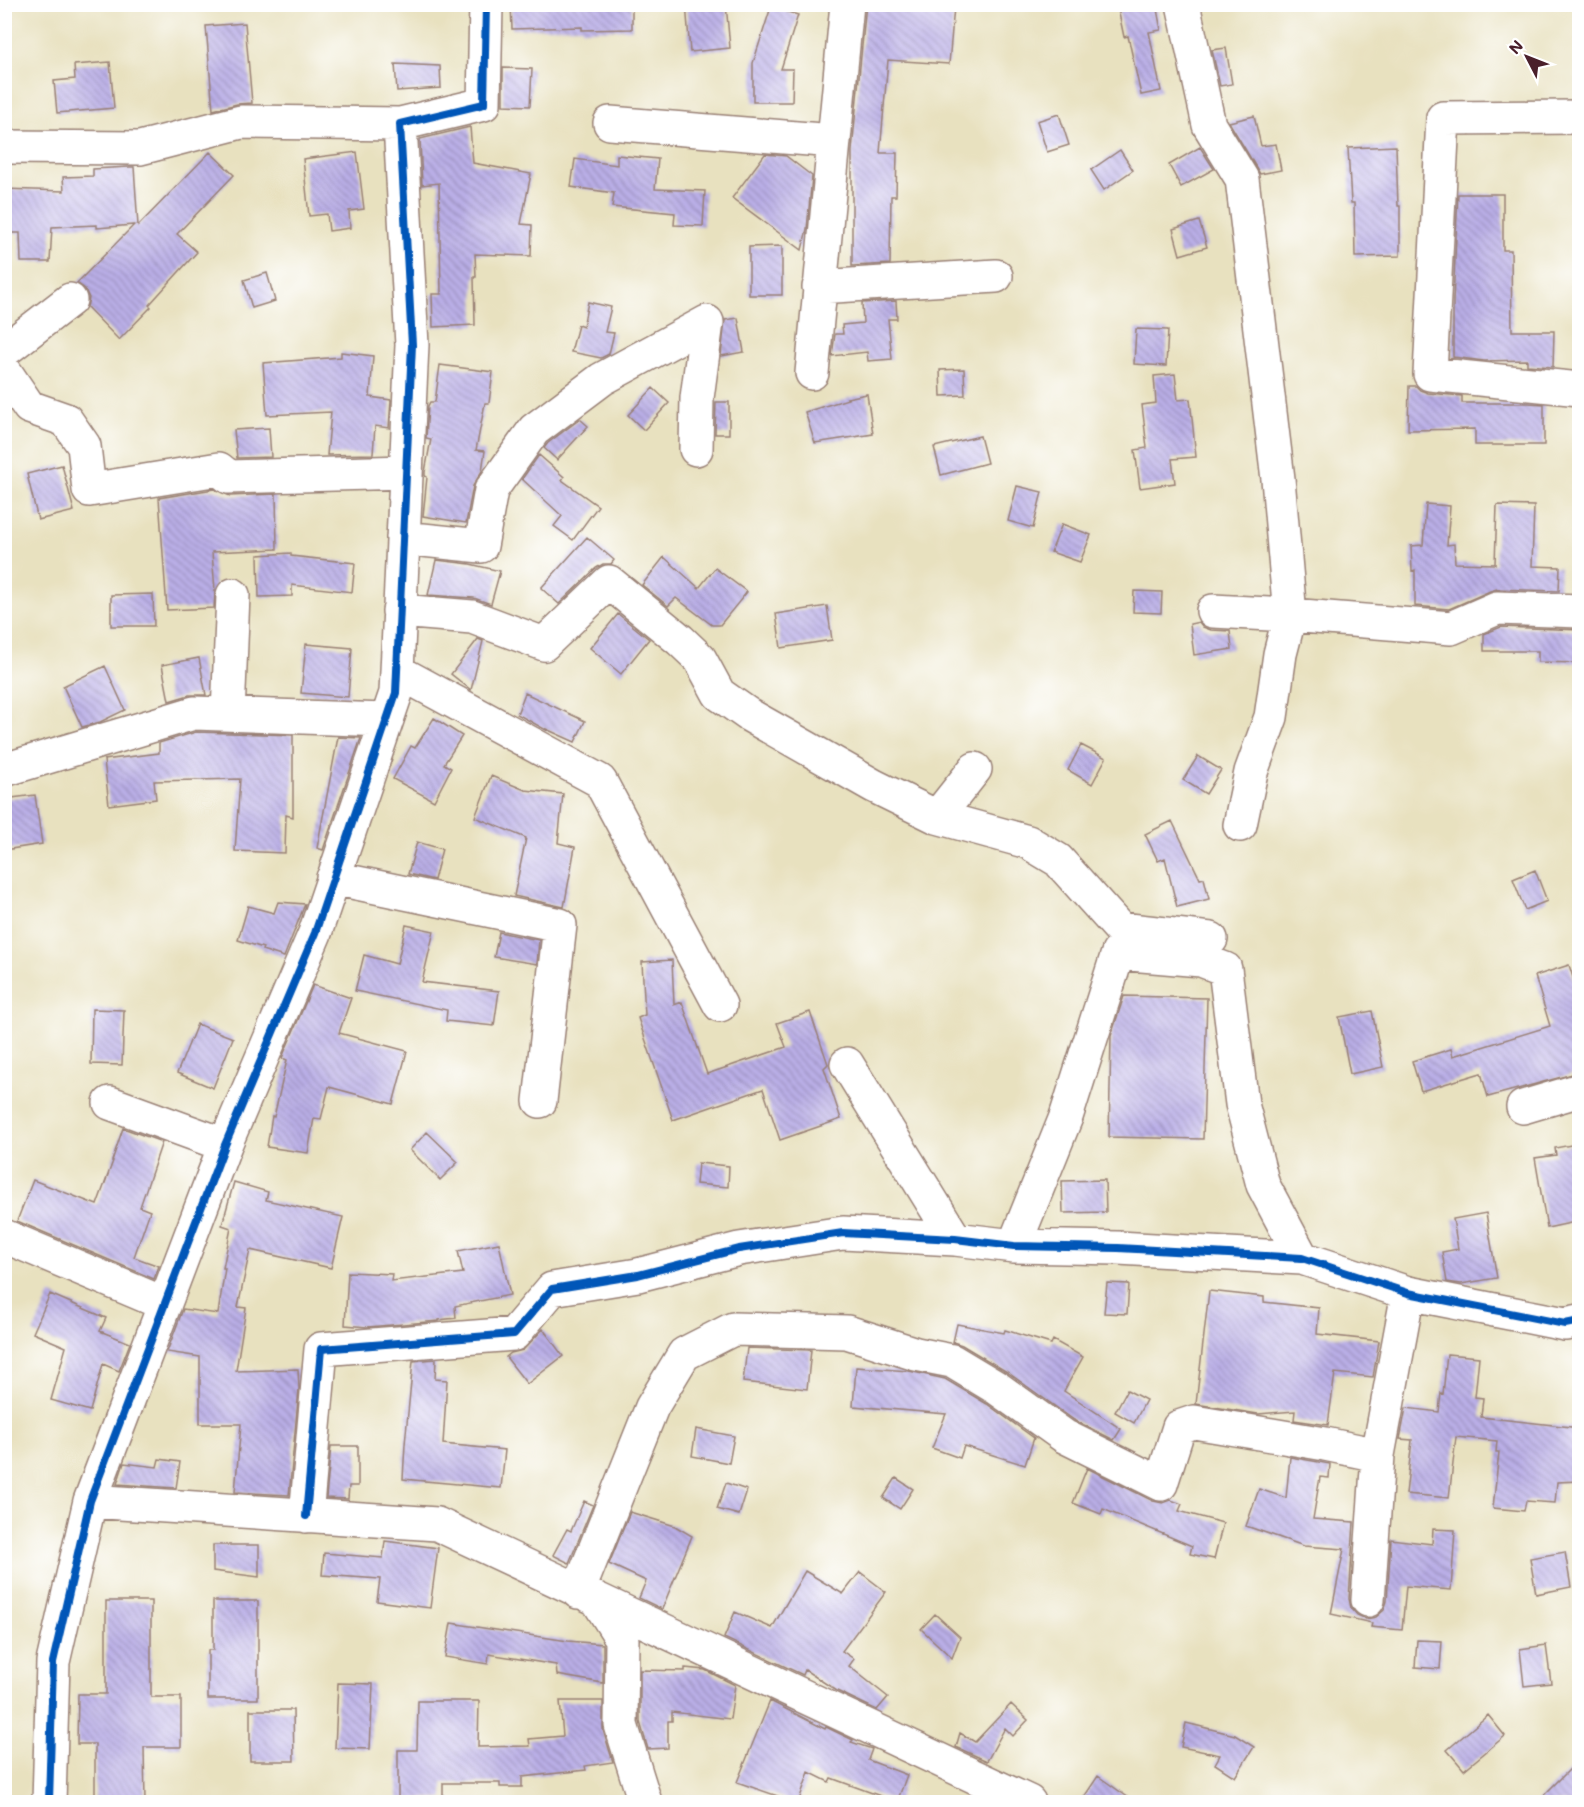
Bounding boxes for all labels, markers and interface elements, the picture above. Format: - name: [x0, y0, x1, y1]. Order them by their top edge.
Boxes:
- north arrow: [1497, 27, 1557, 87]
- text: N: [1504, 35, 1527, 58]

